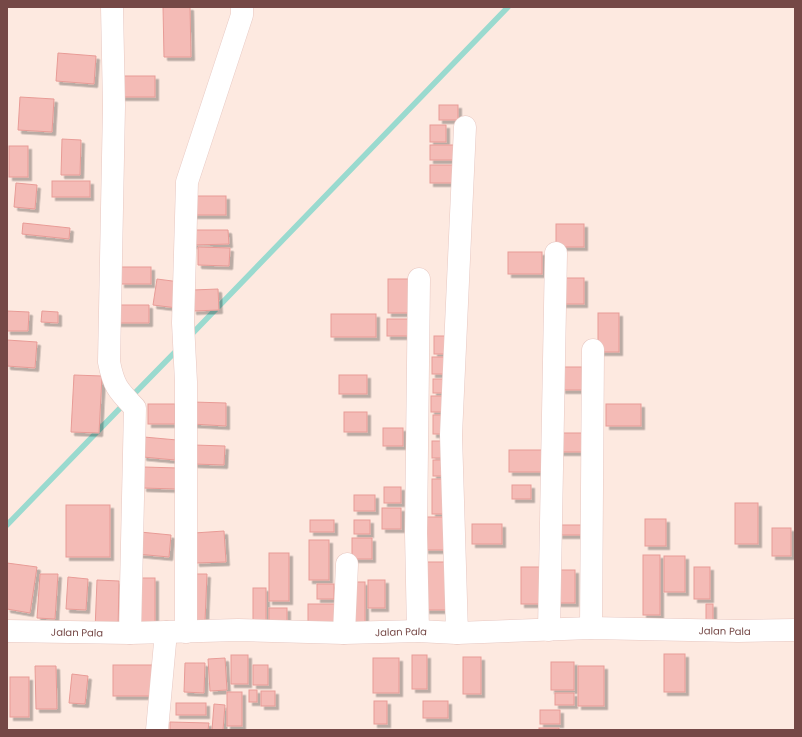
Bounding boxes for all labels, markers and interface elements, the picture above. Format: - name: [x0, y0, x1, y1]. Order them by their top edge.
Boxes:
- street label: Jalan Pala: [698, 623, 751, 639]
- street label: Jalan Pala: [375, 624, 427, 640]
- street label: Jalan Pala: [51, 625, 103, 641]

